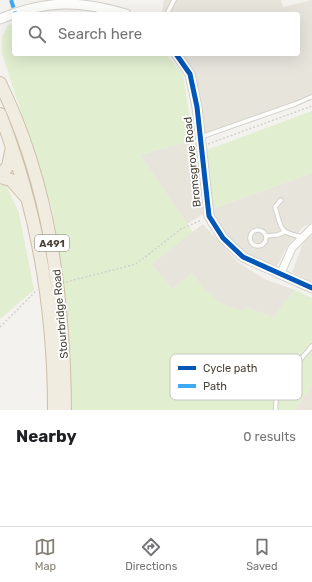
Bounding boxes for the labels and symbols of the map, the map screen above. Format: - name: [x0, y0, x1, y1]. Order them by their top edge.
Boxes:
- street label: Bromsgrove Road: [181, 116, 204, 208]
- road number: A491: [35, 235, 69, 251]
- street label: Stourbridge Road: [50, 269, 71, 359]
- legend: [170, 354, 302, 400]
- text: Cycle path: [203, 362, 257, 375]
- text: Path: [203, 380, 227, 393]

